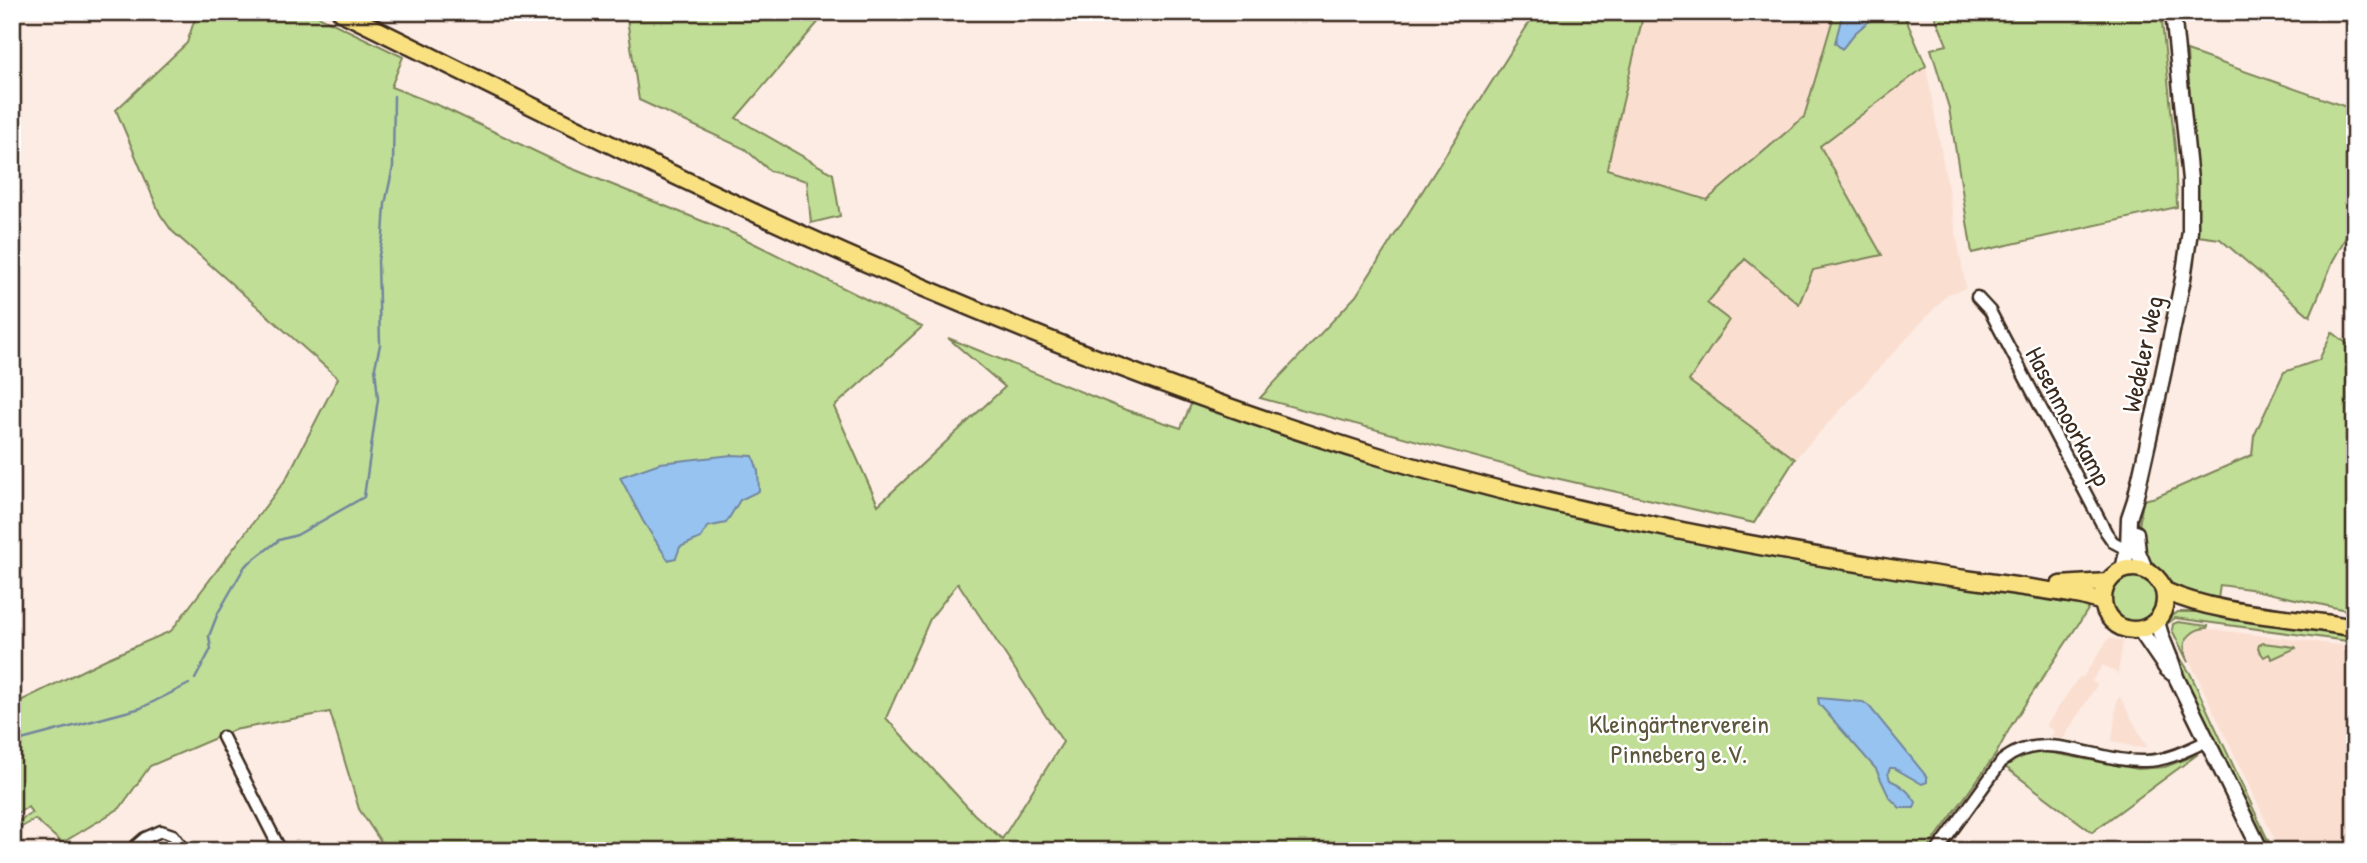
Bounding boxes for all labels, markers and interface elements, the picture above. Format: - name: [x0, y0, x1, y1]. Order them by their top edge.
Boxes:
- street label: Wedeler Weg: [2113, 293, 2171, 415]
- street label: Hasenmoorkamp: [2018, 340, 2120, 492]
- park label: Kleingärtnerverein Pinneberg e.V.: [1589, 706, 1769, 771]

